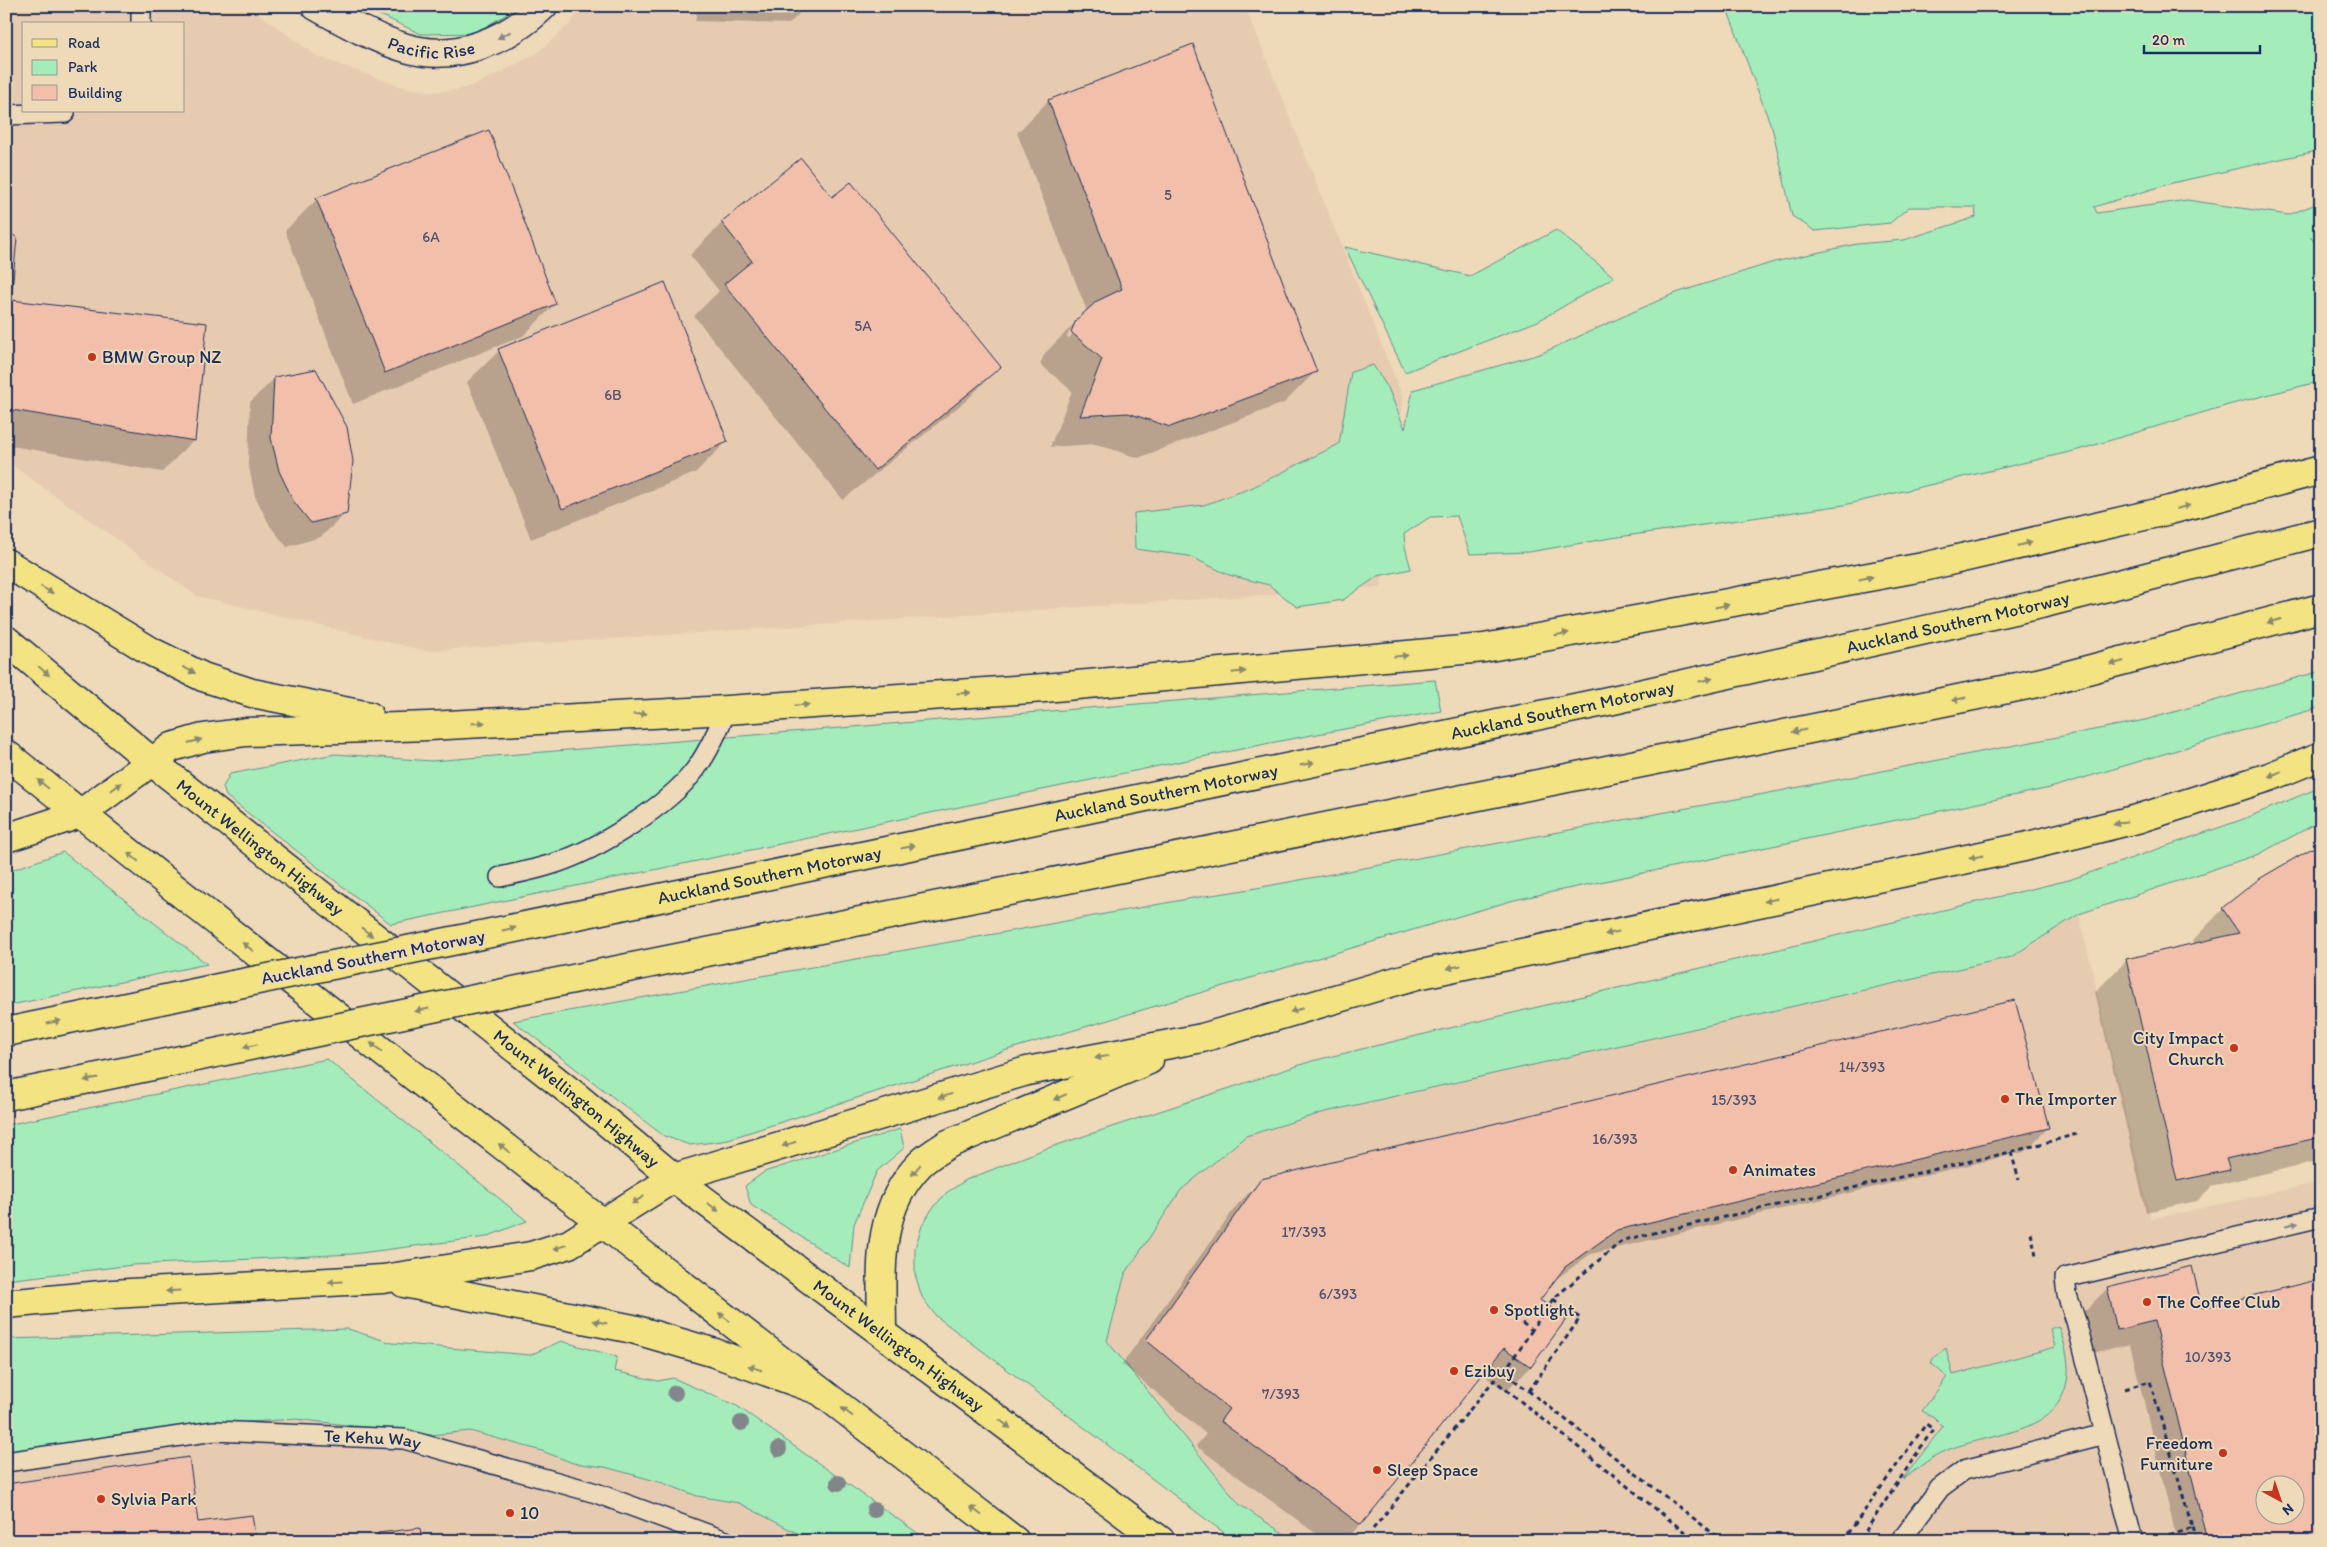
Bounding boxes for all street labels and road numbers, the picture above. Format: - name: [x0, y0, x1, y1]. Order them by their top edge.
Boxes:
- street label: Pacific Rise: [385, 32, 477, 64]
- street label: Auckland Southern Motorway: [1844, 586, 2072, 658]
- street label: Auckland Southern Motorway: [1449, 675, 1677, 744]
- street label: Auckland Southern Motorway: [1052, 759, 1280, 827]
- street label: Mount Wellington Highway: [172, 774, 349, 920]
- street label: Auckland Southern Motorway: [656, 841, 884, 909]
- street label: Auckland Southern Motorway: [259, 924, 487, 990]
- street label: Mount Wellington Highway: [489, 1025, 665, 1173]
- street label: Mount Wellington Highway: [809, 1275, 989, 1417]
- street label: Te Kehu Way: [323, 1425, 424, 1454]

